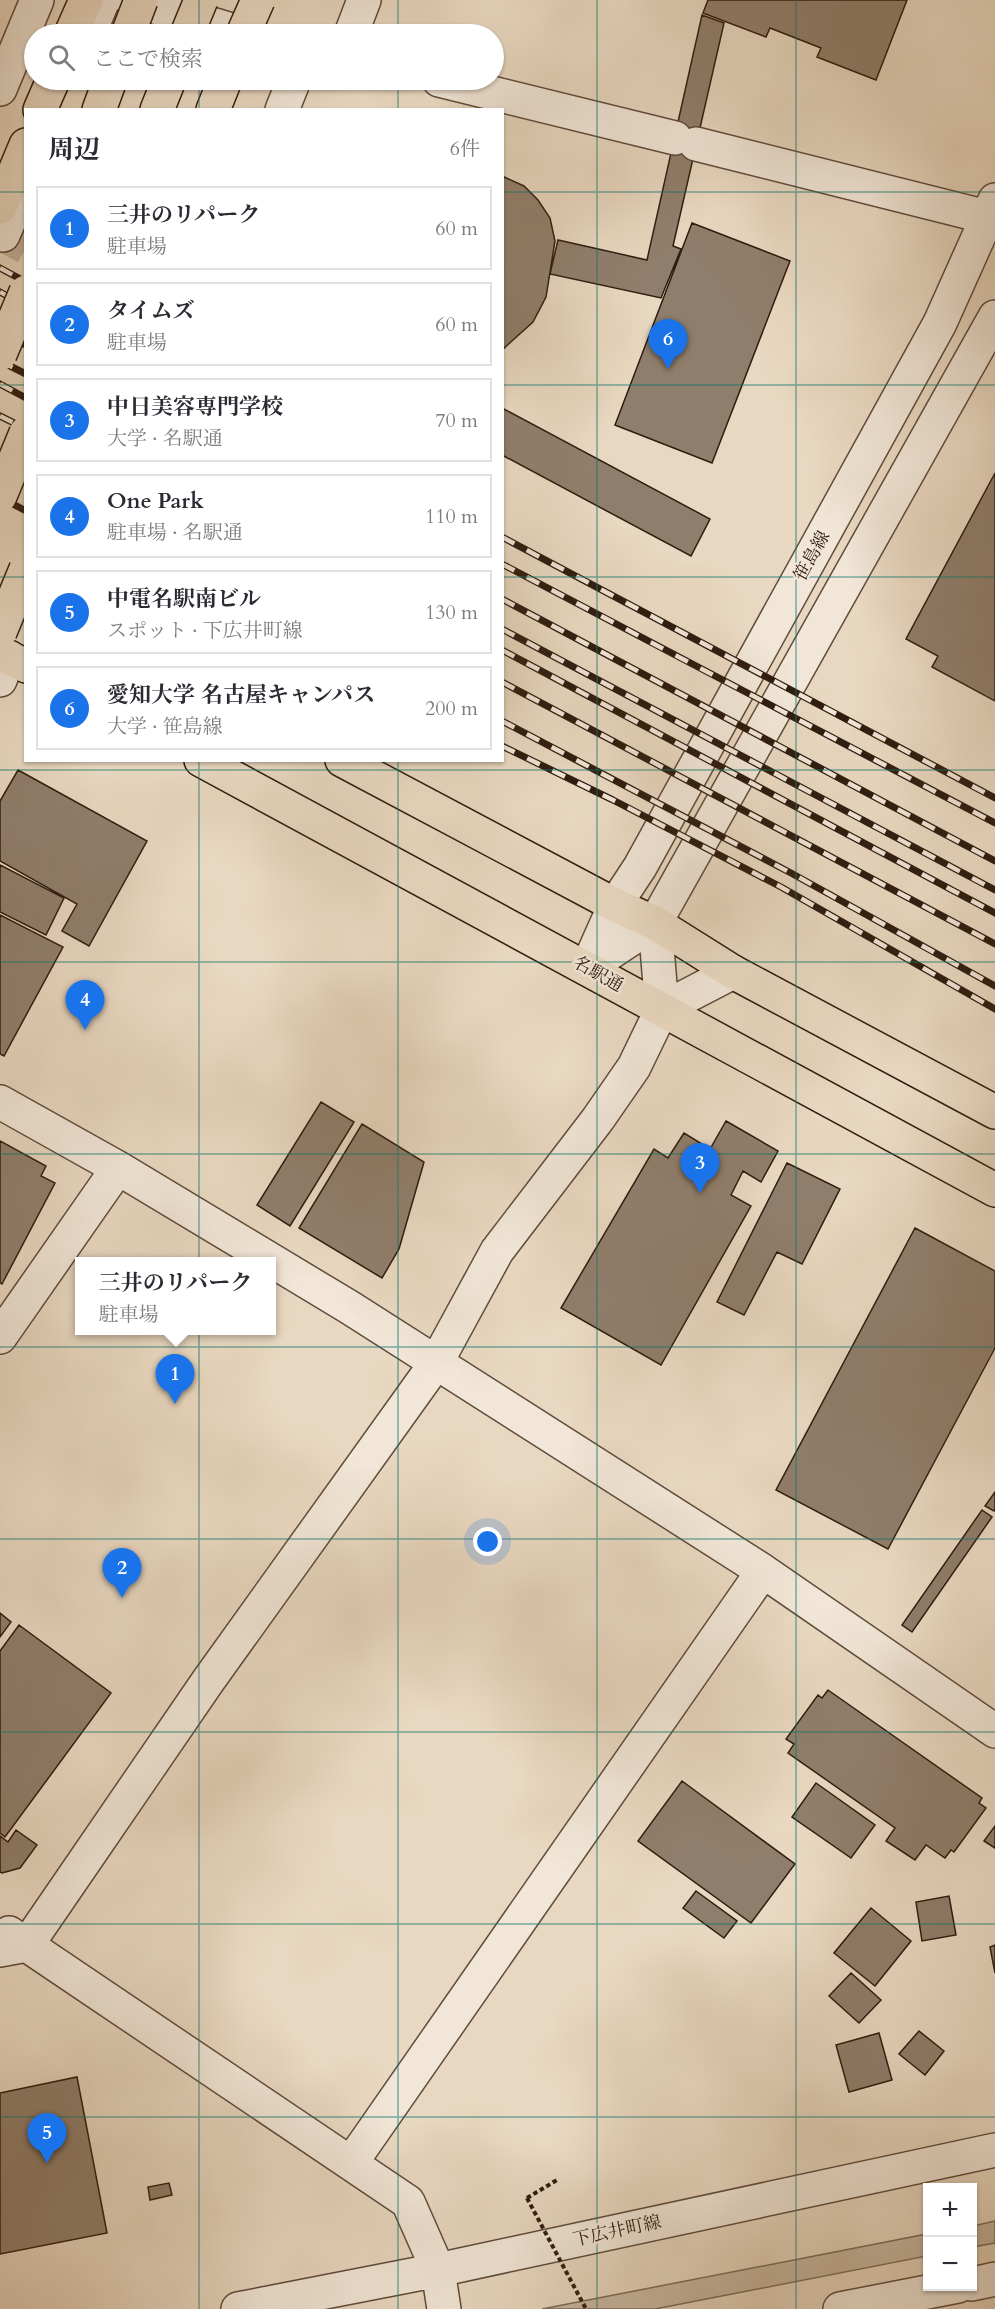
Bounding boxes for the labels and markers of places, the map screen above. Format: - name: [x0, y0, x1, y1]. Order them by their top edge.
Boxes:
- pin: 6: [648, 320, 688, 369]
- pin: 4: [66, 980, 104, 1030]
- pin: 3: [680, 1144, 720, 1193]
- pin: 1: [156, 1354, 195, 1404]
- pin: 2: [102, 1548, 142, 1598]
- pin: 5: [28, 2114, 66, 2163]

